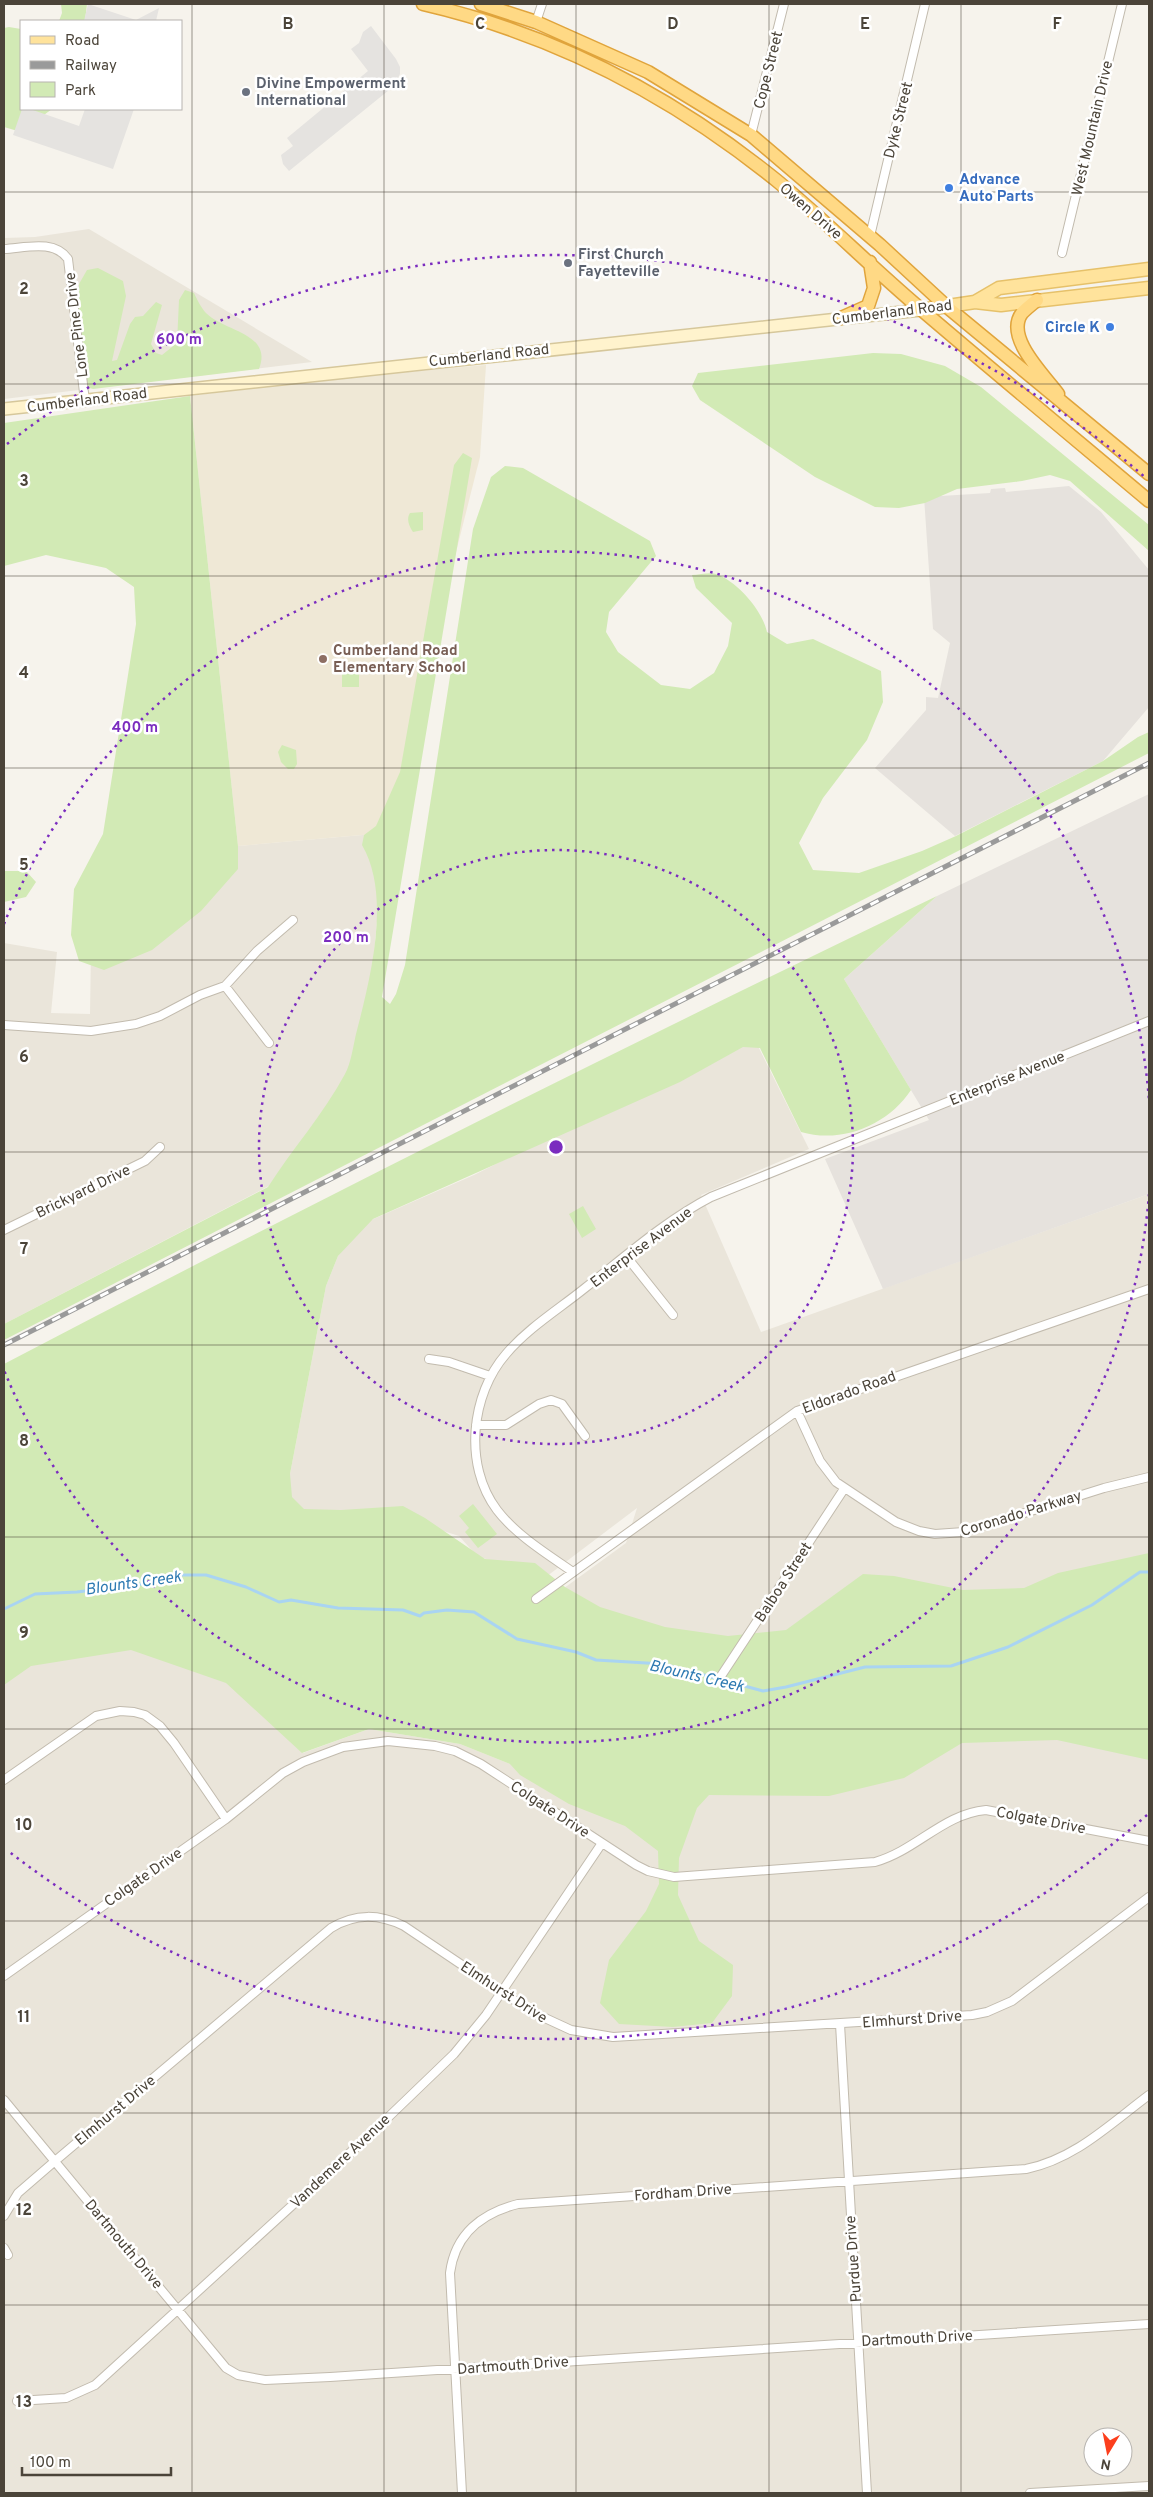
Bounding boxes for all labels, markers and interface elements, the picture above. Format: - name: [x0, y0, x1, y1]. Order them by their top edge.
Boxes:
- text: B: [282, 15, 294, 35]
- text: C: [475, 15, 485, 35]
- text: D: [667, 15, 679, 35]
- text: E: [860, 15, 870, 35]
- text: F: [1052, 15, 1062, 35]
- legend: [20, 20, 182, 110]
- street label: Cope Street: [751, 29, 788, 111]
- text: Road: [65, 32, 100, 51]
- text: Railway: [65, 57, 117, 76]
- street label: West Mountain Drive: [1069, 59, 1118, 198]
- place label: Divine Empowerment International: [256, 75, 406, 111]
- street label: Dyke Street: [881, 80, 918, 161]
- text: Park: [65, 82, 96, 101]
- marker: Divine Empowerment International: [240, 86, 252, 98]
- place label: Advance Auto Parts: [959, 171, 1034, 207]
- street label: Owen Drive: [775, 180, 845, 245]
- marker: Advance Auto Parts: [943, 182, 955, 194]
- place label: First Church Fayetteville: [578, 246, 664, 282]
- marker: First Church Fayetteville: [562, 257, 574, 269]
- street label: Lone Pine Drive: [62, 271, 93, 379]
- text: 2: [19, 280, 29, 300]
- street label: Cumberland Road: [831, 297, 953, 330]
- place label: Circle K: [1045, 319, 1100, 338]
- marker: Circle K: [1104, 321, 1116, 333]
- text: 600 m: [156, 331, 202, 350]
- street label: Cumberland Road: [428, 341, 550, 372]
- street label: Cumberland Road: [26, 385, 148, 418]
- text: 3: [19, 472, 29, 492]
- place label: Cumberland Road Elementary School: [333, 642, 466, 678]
- marker: Cumberland Road Elementary School: [317, 653, 329, 665]
- text: 4: [19, 664, 29, 684]
- text: 400 m: [112, 719, 158, 738]
- text: 5: [19, 856, 29, 876]
- text: 200 m: [323, 929, 369, 948]
- text: 6: [19, 1048, 29, 1068]
- street label: Enterprise Avenue: [947, 1048, 1068, 1111]
- centre of rings: [547, 1138, 565, 1156]
- street label: Brickyard Drive: [33, 1161, 134, 1224]
- street label: Enterprise Avenue: [587, 1204, 697, 1293]
- text: 7: [20, 1240, 28, 1260]
- street label: Eldorado Road: [800, 1368, 899, 1419]
- text: 8: [19, 1432, 29, 1452]
- street label: Coronado Parkway: [958, 1487, 1084, 1542]
- street label: Balboa Street: [751, 1539, 817, 1626]
- water label: Blounts Creek: [84, 1567, 183, 1601]
- text: 9: [19, 1624, 29, 1644]
- water label: Blounts Creek: [647, 1656, 747, 1698]
- street label: Colgate Drive: [506, 1778, 592, 1843]
- street label: Colgate Drive: [994, 1803, 1087, 1839]
- text: 10: [16, 1816, 32, 1836]
- street label: Colgate Drive: [101, 1844, 187, 1912]
- street label: Elmhurst Drive: [456, 1958, 550, 2028]
- text: 11: [18, 2008, 30, 2028]
- street label: Elmhurst Drive: [862, 2008, 963, 2033]
- street label: Elmhurst Drive: [72, 2072, 160, 2151]
- street label: Vandemere Avenue: [287, 2111, 395, 2213]
- street label: Fordham Drive: [634, 2181, 733, 2206]
- street label: Dartmouth Drive: [80, 2196, 166, 2294]
- text: 12: [16, 2201, 32, 2221]
- street label: Purdue Drive: [842, 2215, 867, 2303]
- street label: Dartmouth Drive: [861, 2327, 973, 2352]
- street label: Dartmouth Drive: [457, 2353, 570, 2380]
- text: 13: [16, 2393, 32, 2413]
- north arrow: [1083, 2427, 1133, 2477]
- scale bar: [22, 2444, 171, 2476]
- text: 100 m: [30, 2454, 71, 2473]
- text: N: [1100, 2454, 1112, 2473]

